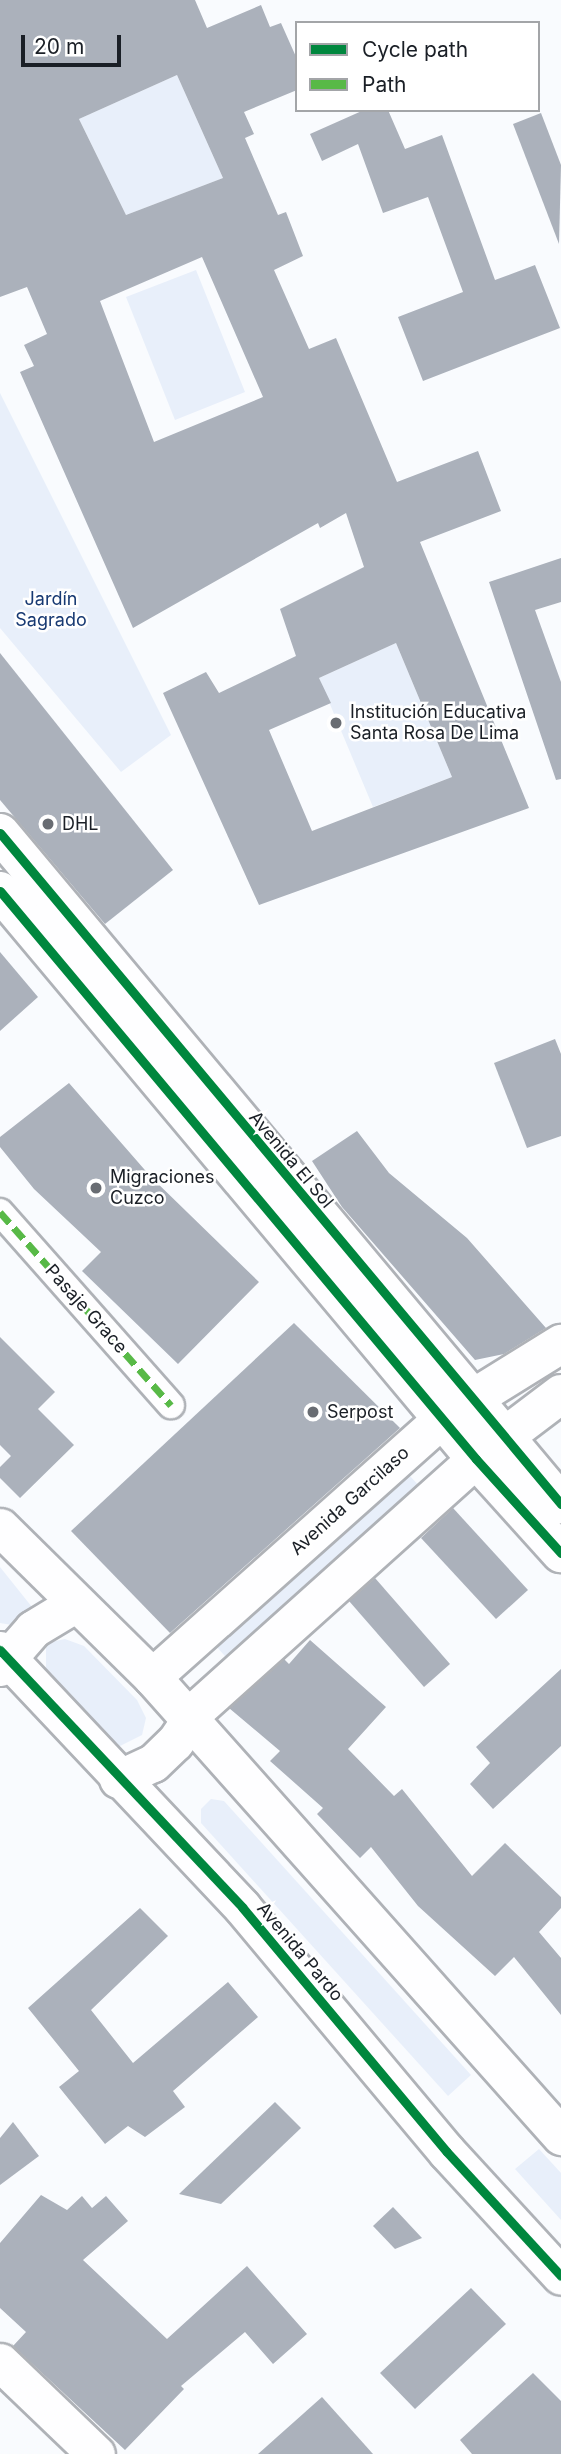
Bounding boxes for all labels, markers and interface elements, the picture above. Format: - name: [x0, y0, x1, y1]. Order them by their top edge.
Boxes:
- scale bar: [24, 21, 124, 65]
- legend: [295, 21, 540, 112]
- text: 20 m: [34, 34, 84, 59]
- text: Cycle path: [362, 37, 468, 62]
- text: Path: [362, 72, 407, 97]
- park label: Jardín Sagrado: [15, 589, 87, 632]
- place label: Institución Educativa Santa Rosa De Lima: [350, 702, 526, 744]
- marker: Institución Educativa Santa Rosa De Lima: [328, 715, 344, 731]
- place label: DHL: [62, 813, 99, 835]
- marker: DHL: [40, 816, 56, 832]
- street label: Avenida El Sol: [244, 1107, 338, 1213]
- place label: Migraciones Cuzco: [110, 1167, 215, 1210]
- marker: Migraciones Cuzco: [88, 1180, 104, 1196]
- street label: Pasaje Grace: [40, 1260, 132, 1358]
- place label: Serpost: [327, 1401, 393, 1423]
- marker: Serpost: [305, 1404, 321, 1420]
- street label: Avenida Garcilaso: [286, 1442, 414, 1560]
- street label: Avenida Pardo: [252, 1898, 348, 2006]

